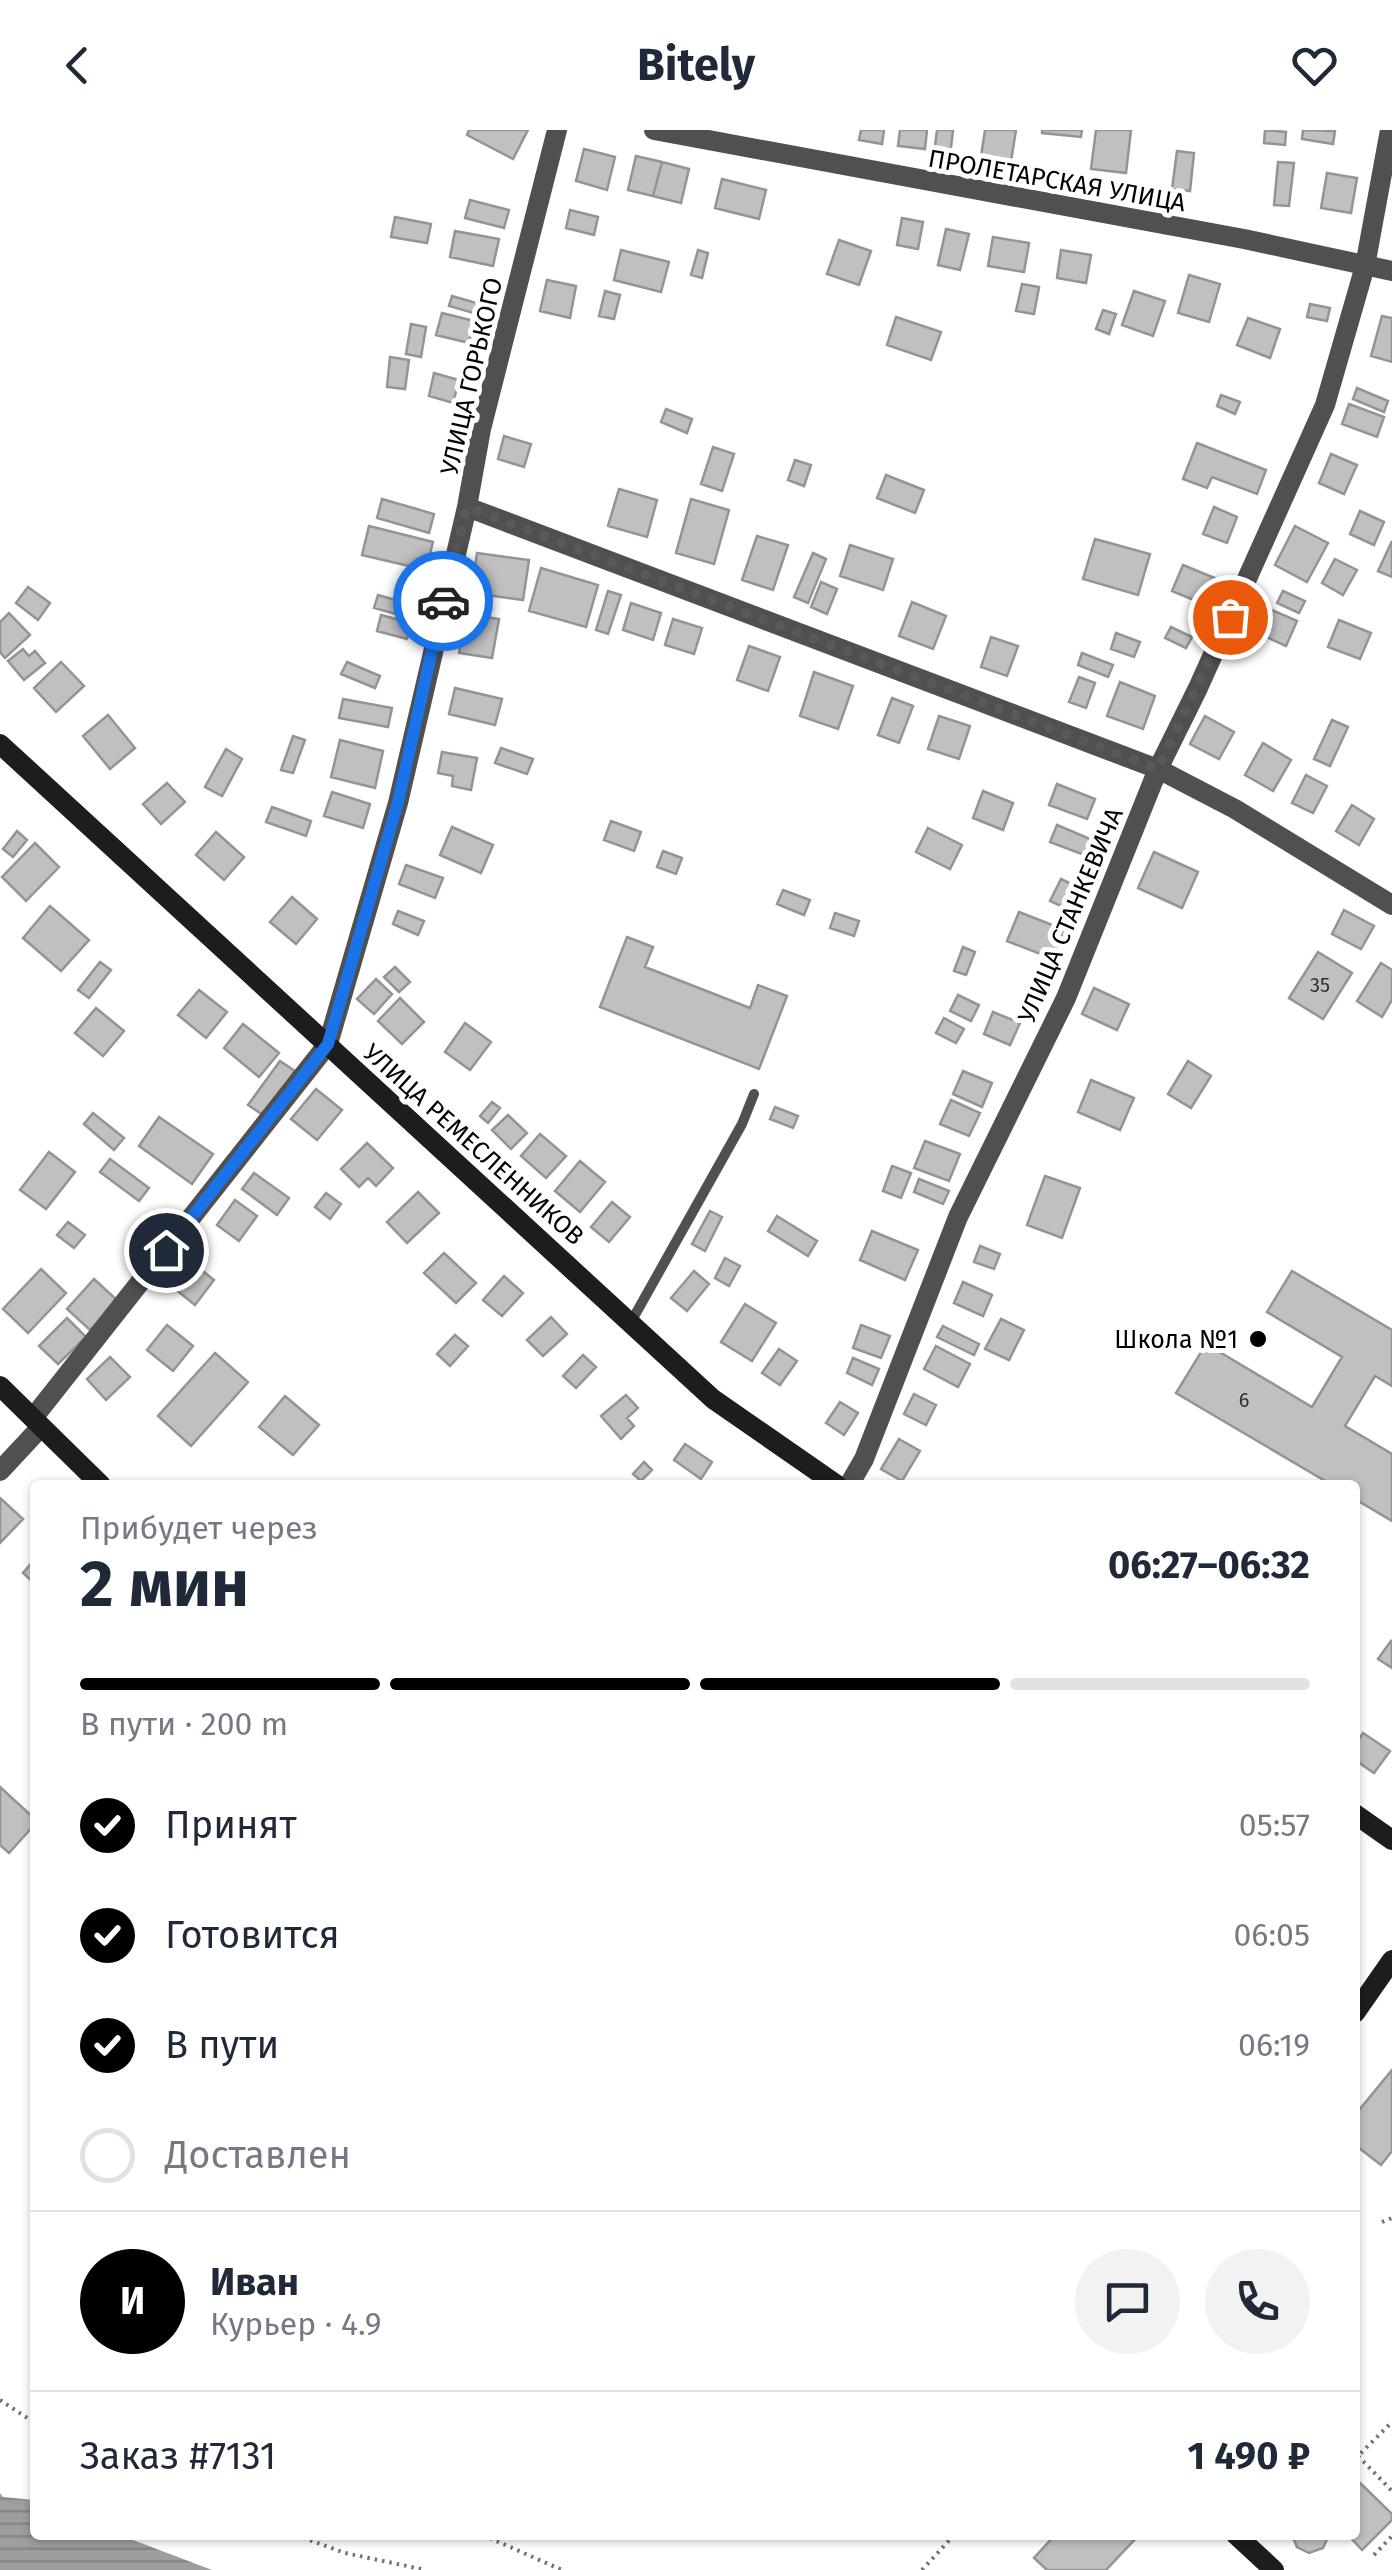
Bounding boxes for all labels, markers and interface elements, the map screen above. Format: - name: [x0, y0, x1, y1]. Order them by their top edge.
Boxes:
- icon: back: [50, 38, 105, 93]
- text: Bitely: [637, 38, 755, 92]
- icon: heart: [1287, 38, 1342, 93]
- street label: ПРОЛЕТАРСКАЯ УЛИЦА: [926, 144, 1189, 219]
- street label: УЛИЦА ГОРЬКОГО: [435, 275, 509, 478]
- courier: [393, 551, 493, 651]
- icon: car: [416, 574, 471, 629]
- pin: [1188, 575, 1273, 660]
- icon: bag: [1203, 590, 1258, 645]
- street label: УЛИЦА СТАНКЕВИЧА: [1012, 803, 1130, 1027]
- house number: 35: [1310, 973, 1330, 997]
- street label: УЛИЦА РЕМЕСЛЕННИКОВ: [357, 1038, 590, 1252]
- pin: [124, 1208, 209, 1293]
- icon: home: [139, 1223, 194, 1278]
- place label: Школа №1: [1114, 1325, 1238, 1355]
- marker: Школа №1: [1247, 1328, 1269, 1350]
- house number: 6: [1239, 1388, 1249, 1412]
- text: Прибудет через: [80, 1509, 318, 1547]
- text: 06:27–06:32: [1108, 1542, 1310, 1588]
- text: 2 мин: [80, 1545, 249, 1623]
- text: В пути · 200 m: [80, 1705, 288, 1743]
- icon: check: [80, 1798, 135, 1853]
- text: Принят: [165, 1802, 297, 1848]
- text: 05:57: [1239, 1806, 1310, 1844]
- icon: check: [80, 1908, 135, 1963]
- text: Готовится: [165, 1912, 340, 1958]
- text: 06:05: [1234, 1916, 1310, 1954]
- icon: check: [80, 2018, 135, 2073]
- text: В пути: [165, 2022, 279, 2068]
- text: 06:19: [1238, 2026, 1310, 2064]
- text: Доставлен: [165, 2132, 351, 2178]
- button: chat: [1075, 2249, 1180, 2354]
- button: phone: [1205, 2249, 1310, 2354]
- text: Иван: [210, 2259, 299, 2305]
- text: И: [120, 2278, 145, 2324]
- text: Курьер · 4.9: [210, 2305, 382, 2343]
- text: Заказ #7131: [80, 2433, 276, 2479]
- text: 1 490 ₽: [1188, 2433, 1310, 2479]

